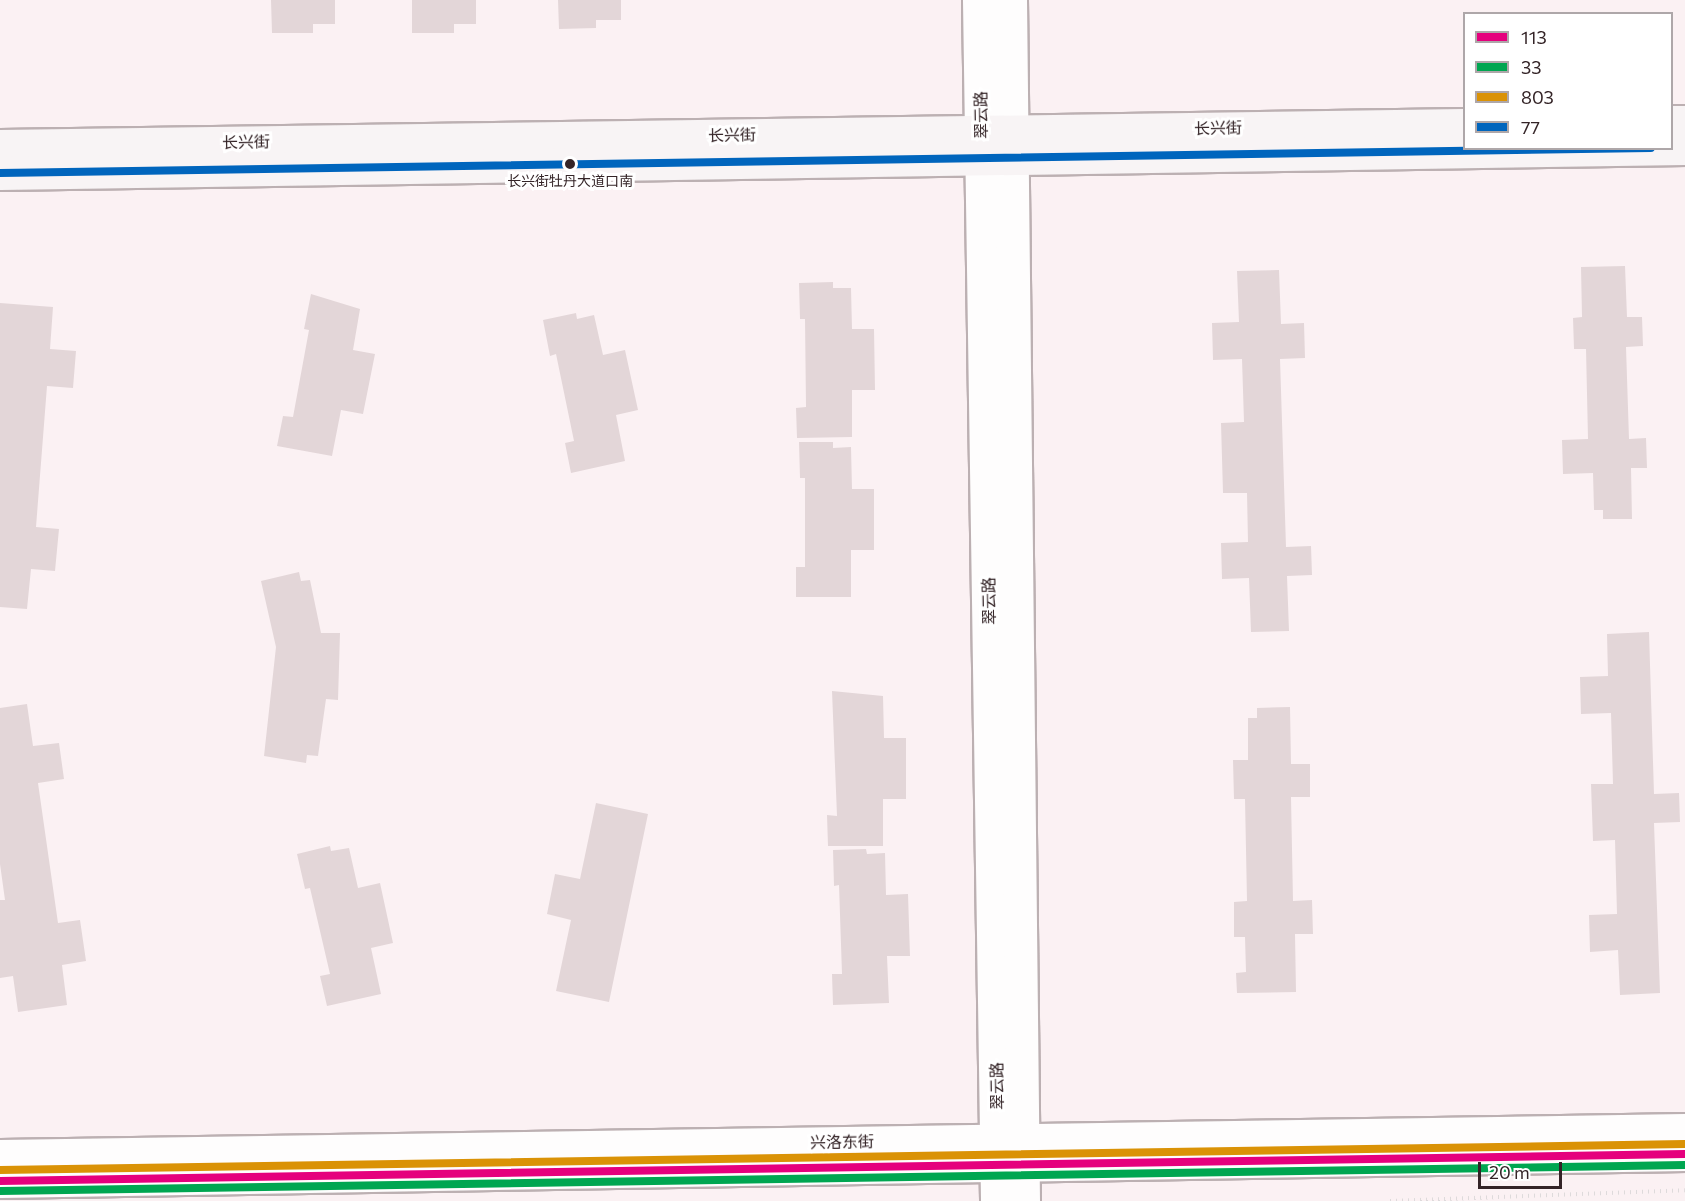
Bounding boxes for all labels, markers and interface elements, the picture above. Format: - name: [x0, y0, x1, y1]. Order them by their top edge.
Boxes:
- legend: [1463, 12, 1673, 150]
- text: 113: [1521, 26, 1547, 48]
- text: 33: [1521, 56, 1542, 78]
- text: 803: [1521, 86, 1554, 108]
- street label: 翠云路: [971, 91, 991, 139]
- text: 77: [1521, 116, 1540, 138]
- street label: 长兴街: [1194, 118, 1242, 138]
- street label: 长兴街: [708, 125, 756, 145]
- street label: 长兴街: [222, 132, 270, 152]
- marker: 长兴街牡丹大道口南: [564, 158, 576, 170]
- place label: 长兴街牡丹大道口南: [507, 173, 633, 189]
- street label: 翠云路: [979, 577, 999, 625]
- street label: 翠云路: [987, 1062, 1007, 1110]
- street label: 兴洛东街: [810, 1132, 874, 1152]
- scale bar: [1481, 1150, 1565, 1188]
- text: 20 m: [1489, 1161, 1530, 1183]

